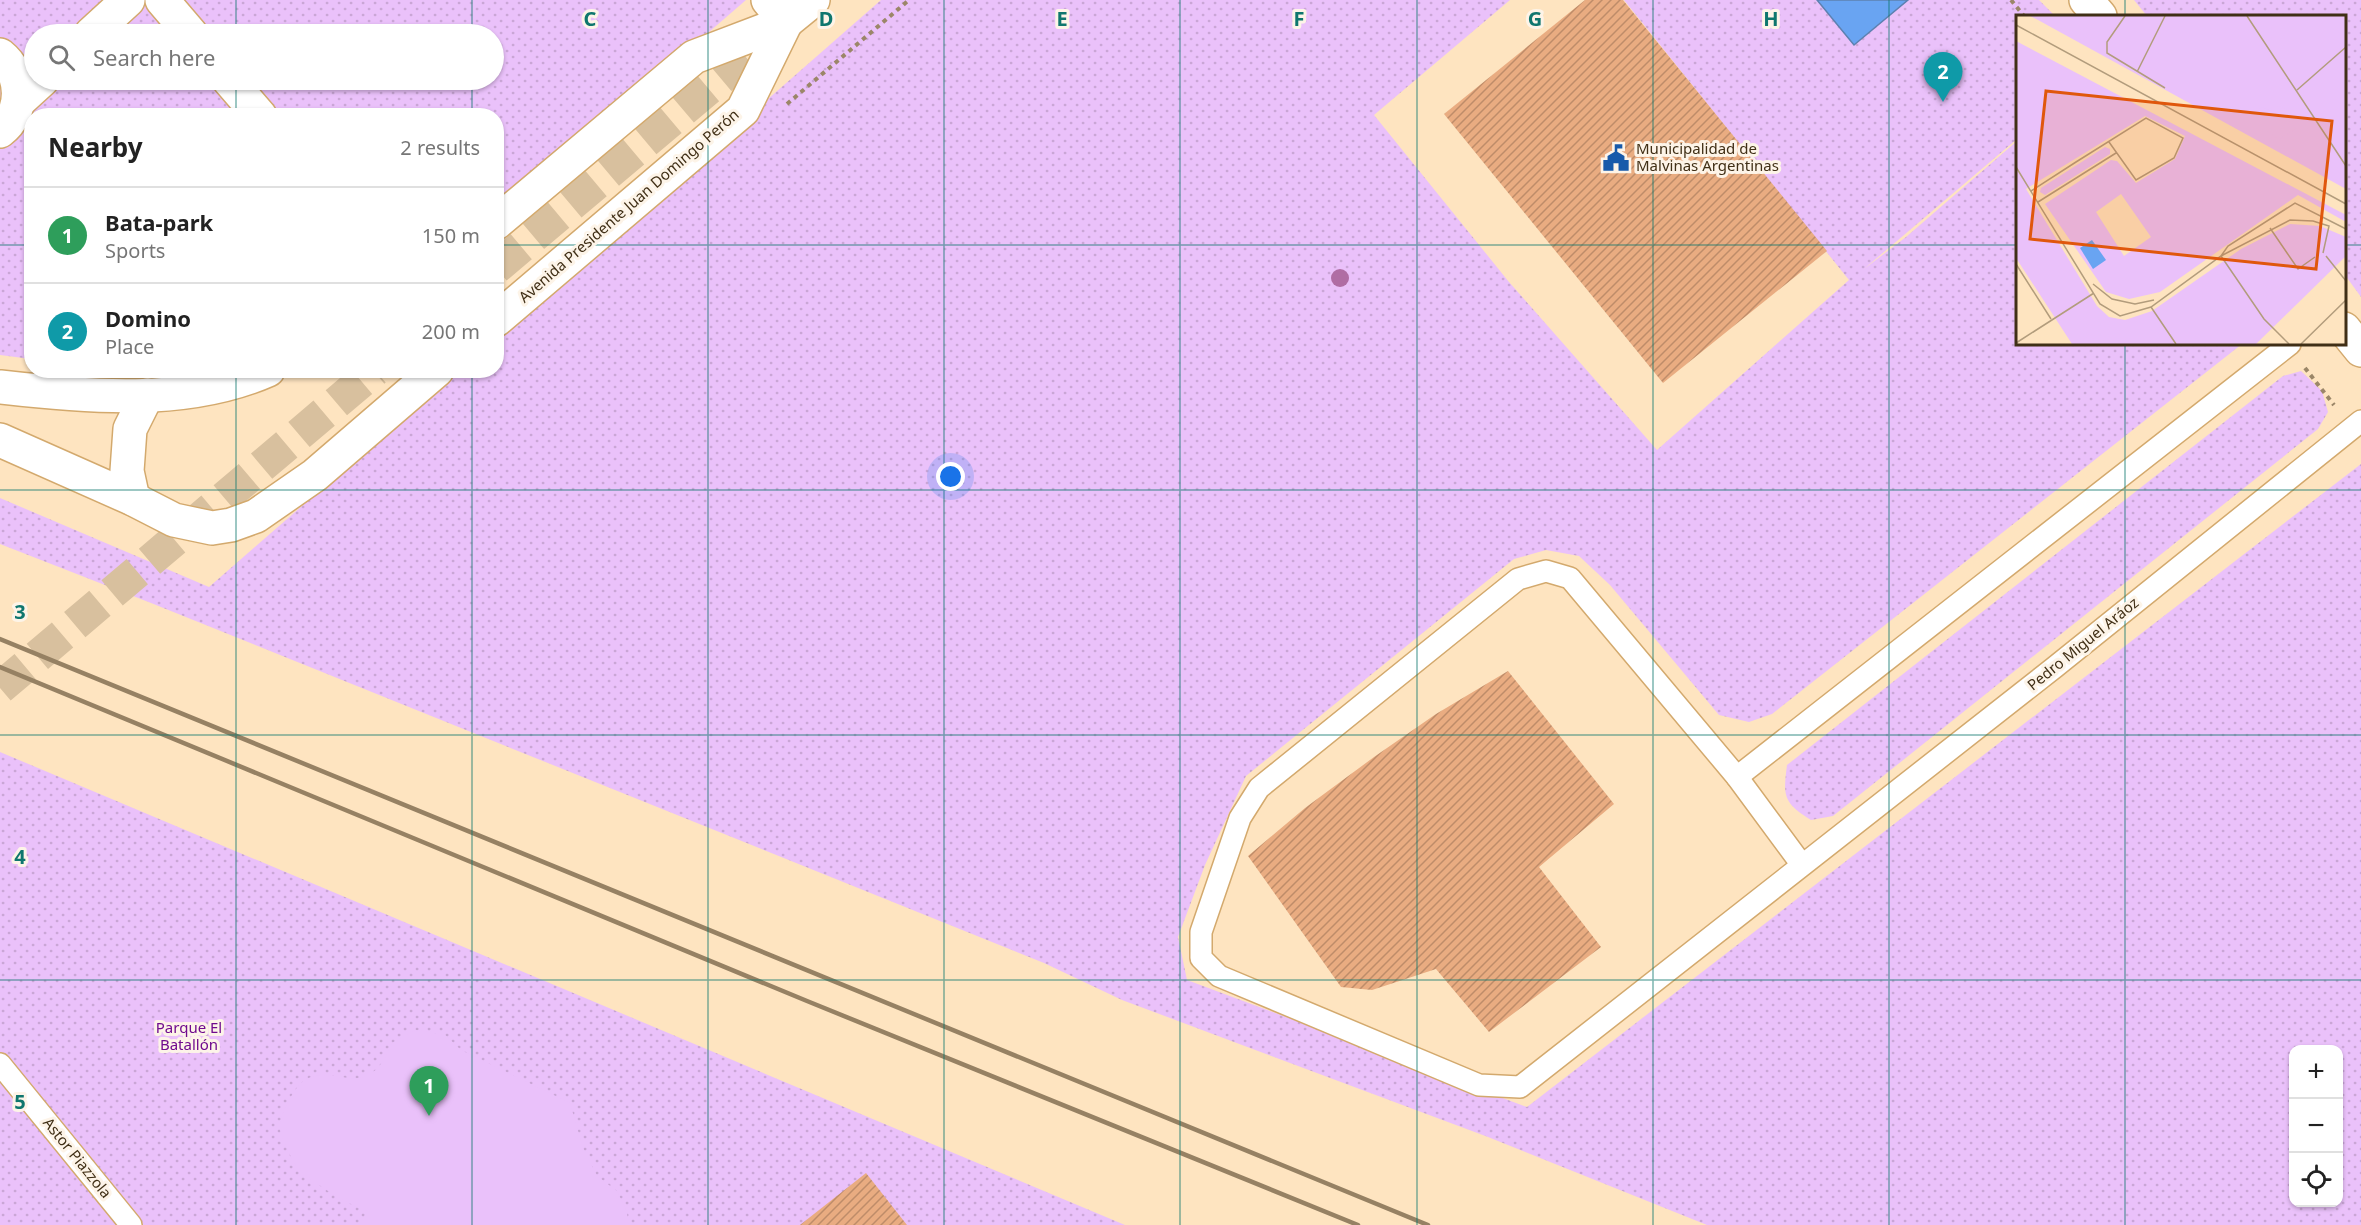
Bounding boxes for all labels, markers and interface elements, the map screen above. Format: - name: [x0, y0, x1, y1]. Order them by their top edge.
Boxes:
- text: C: [584, 5, 597, 32]
- text: D: [819, 5, 833, 32]
- text: E: [1056, 5, 1068, 32]
- text: F: [1294, 5, 1304, 32]
- text: G: [1528, 5, 1542, 32]
- text: H: [1763, 5, 1779, 32]
- inset map: [2016, 15, 2346, 345]
- search box: [24, 24, 504, 90]
- icon: search: [45, 41, 78, 74]
- text: Search here: [93, 42, 215, 72]
- pin: 2: [1924, 52, 1962, 102]
- street label: Avenida Presidente Juan Domingo Perón: [514, 104, 743, 307]
- text: Nearby: [48, 129, 143, 165]
- text: 2 results: [400, 134, 480, 161]
- place label: Municipalidad de Malvinas Argentinas: [1636, 138, 1779, 175]
- public building icon: Municipalidad de Malvinas Argentinas: [1601, 143, 1631, 173]
- text: Bata-park: [105, 207, 213, 237]
- text: 1: [62, 222, 73, 249]
- text: 150 m: [422, 222, 480, 249]
- text: Sports: [105, 237, 165, 264]
- text: Domino: [105, 303, 191, 333]
- text: 2: [62, 318, 73, 345]
- text: 200 m: [422, 318, 480, 345]
- text: Place: [105, 333, 154, 360]
- your location: [936, 462, 965, 491]
- street label: Pedro Miguel Aráoz: [2023, 592, 2142, 694]
- text: 3: [14, 598, 26, 625]
- text: 4: [14, 843, 26, 870]
- park label: Parque El Batallón: [156, 1017, 222, 1054]
- map controls: [2289, 1045, 2343, 1207]
- button: +: [2289, 1045, 2343, 1099]
- pin: 1: [410, 1066, 448, 1116]
- text: 5: [14, 1088, 26, 1115]
- button: −: [2289, 1099, 2343, 1153]
- street label: Astor Piazzola: [39, 1113, 116, 1202]
- button: locate: [2289, 1153, 2343, 1207]

